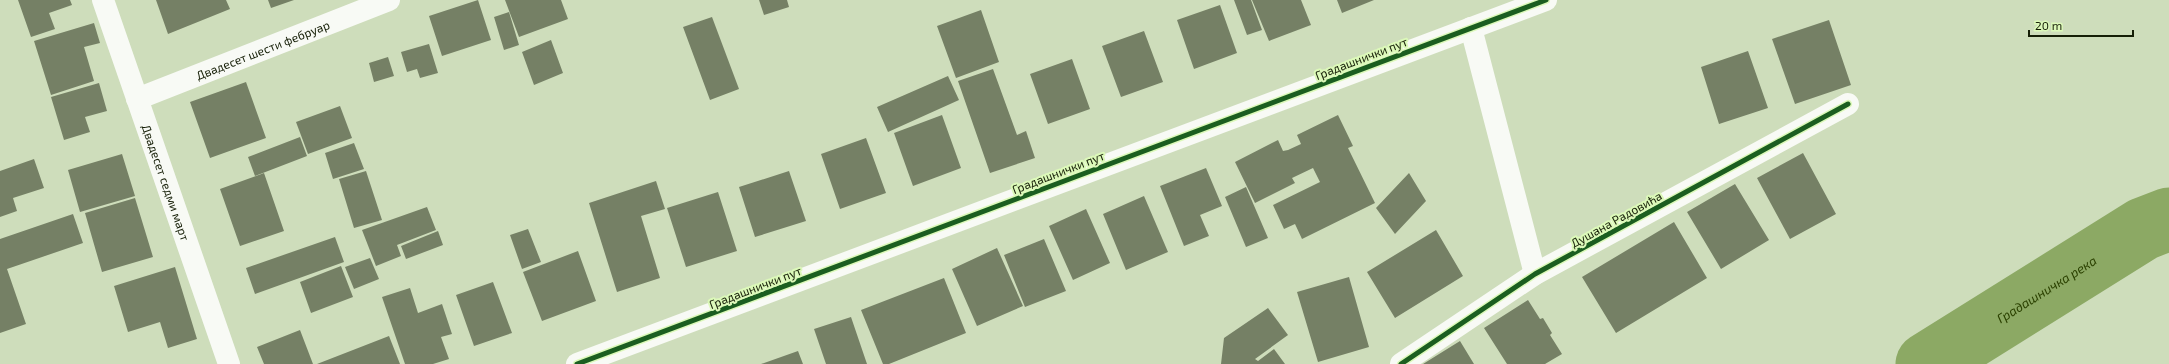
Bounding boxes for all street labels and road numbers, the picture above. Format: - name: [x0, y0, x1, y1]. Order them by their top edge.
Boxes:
- street label: Двадесет шести фебруар: [194, 17, 331, 82]
- street label: Градашнички пут: [1313, 34, 1410, 83]
- street label: Двадесет седми март: [140, 122, 193, 243]
- street label: Градашнички пут: [1010, 148, 1107, 197]
- street label: Душана Радовића: [1568, 188, 1665, 251]
- street label: Градашнички пут: [707, 263, 804, 312]

